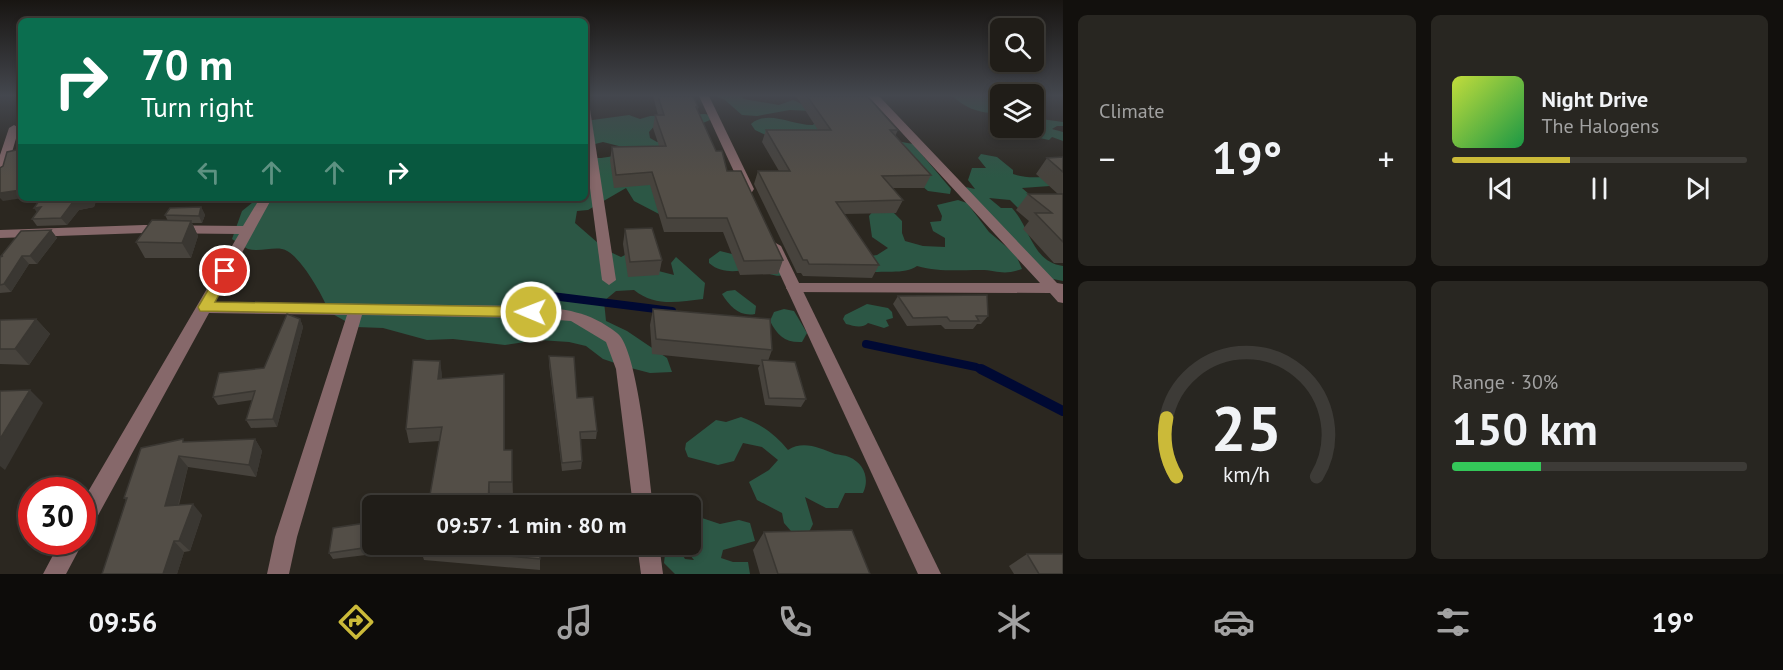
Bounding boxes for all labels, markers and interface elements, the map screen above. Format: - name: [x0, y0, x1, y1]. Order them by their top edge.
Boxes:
- map controls: [990, 18, 1044, 138]
- button: search: [990, 18, 1044, 72]
- text: 70 m: [141, 37, 233, 92]
- icon: right: [42, 42, 120, 120]
- button: layers: [990, 84, 1044, 138]
- text: Night Drive: [1542, 85, 1648, 113]
- text: Turn right: [141, 90, 254, 124]
- text: Climate: [1099, 98, 1165, 124]
- text: The Halogens: [1542, 113, 1659, 139]
- text: 19°: [1211, 128, 1282, 186]
- text: −: [1099, 137, 1116, 180]
- text: +: [1378, 137, 1394, 180]
- icon: left: [192, 156, 225, 189]
- icon: ahead: [255, 156, 288, 189]
- icon: ahead: [318, 156, 351, 189]
- icon: right: [381, 156, 414, 189]
- icon: previous: [1484, 172, 1517, 205]
- icon: pause: [1583, 172, 1616, 205]
- icon: next: [1681, 172, 1714, 205]
- pin: [199, 245, 250, 296]
- icon: arrive: [208, 254, 241, 287]
- position arrow: [499, 280, 563, 344]
- text: Range · 30%: [1452, 369, 1558, 395]
- text: 25: [1211, 387, 1282, 468]
- text: 150 km: [1452, 399, 1598, 457]
- text: km/h: [1223, 460, 1270, 488]
- speed limit sign: 30: [18, 477, 96, 555]
- text: 09:57 · 1 min · 80 m: [437, 511, 626, 539]
- icon: directions: [335, 601, 377, 643]
- icon: music: [554, 601, 596, 643]
- icon: phone: [774, 601, 816, 643]
- icon: climate: [993, 601, 1035, 643]
- icon: car: [1213, 601, 1255, 643]
- icon: filters: [1432, 601, 1474, 643]
- text: 09:56: [89, 605, 157, 639]
- text: 19°: [1652, 605, 1694, 639]

